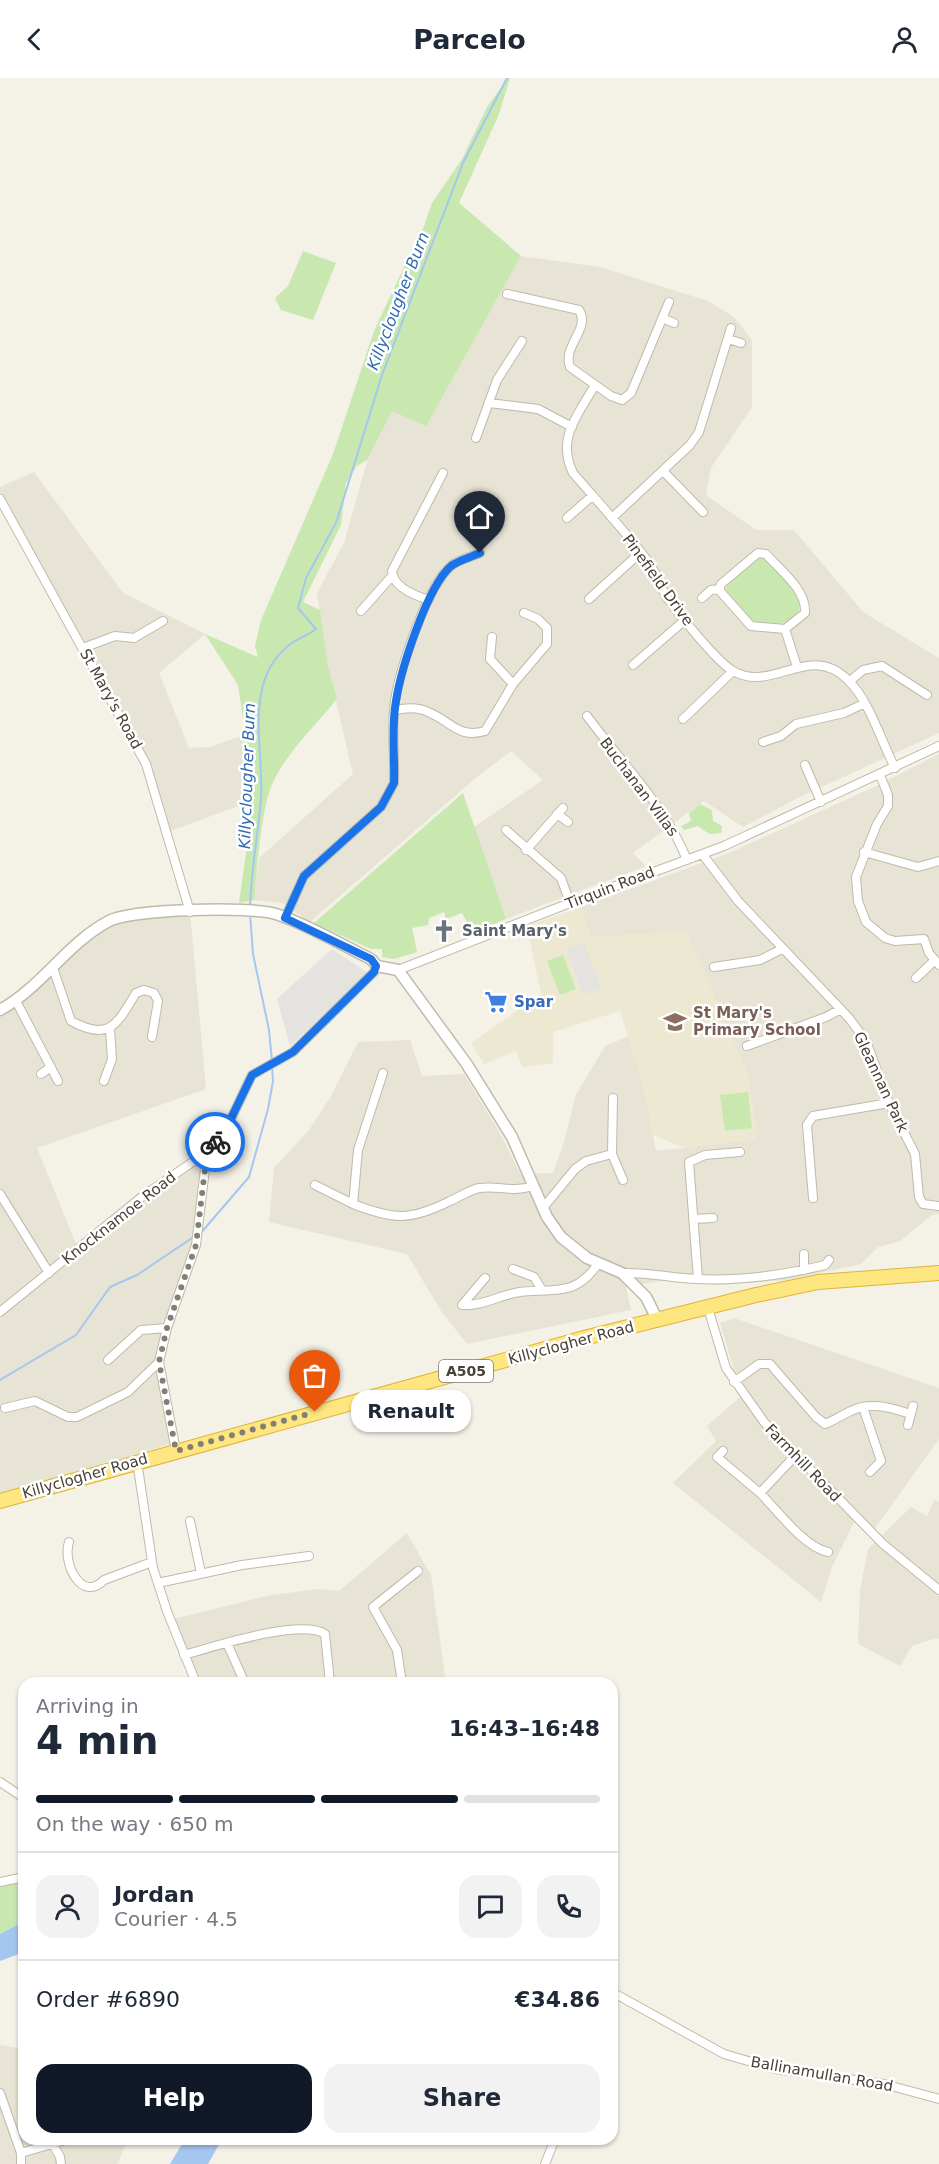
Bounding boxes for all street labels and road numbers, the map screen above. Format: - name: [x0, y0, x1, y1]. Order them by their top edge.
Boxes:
- street label: Pinefield Drive: [619, 531, 697, 629]
- street label: St Mary's Road: [76, 646, 146, 752]
- street label: Buchanan Villas: [596, 734, 682, 840]
- street label: Tirquin Road: [562, 863, 657, 914]
- street label: Gleannan Park: [850, 1029, 912, 1136]
- street label: Knocknamoe Road: [58, 1168, 180, 1268]
- street label: Killyclogher Road: [506, 1318, 636, 1368]
- road number: A505: [439, 1360, 493, 1382]
- street label: Farmhill Road: [761, 1420, 845, 1506]
- street label: Killyclogher Road: [20, 1449, 150, 1503]
- street label: Ballinamullan Road: [749, 2053, 895, 2095]

